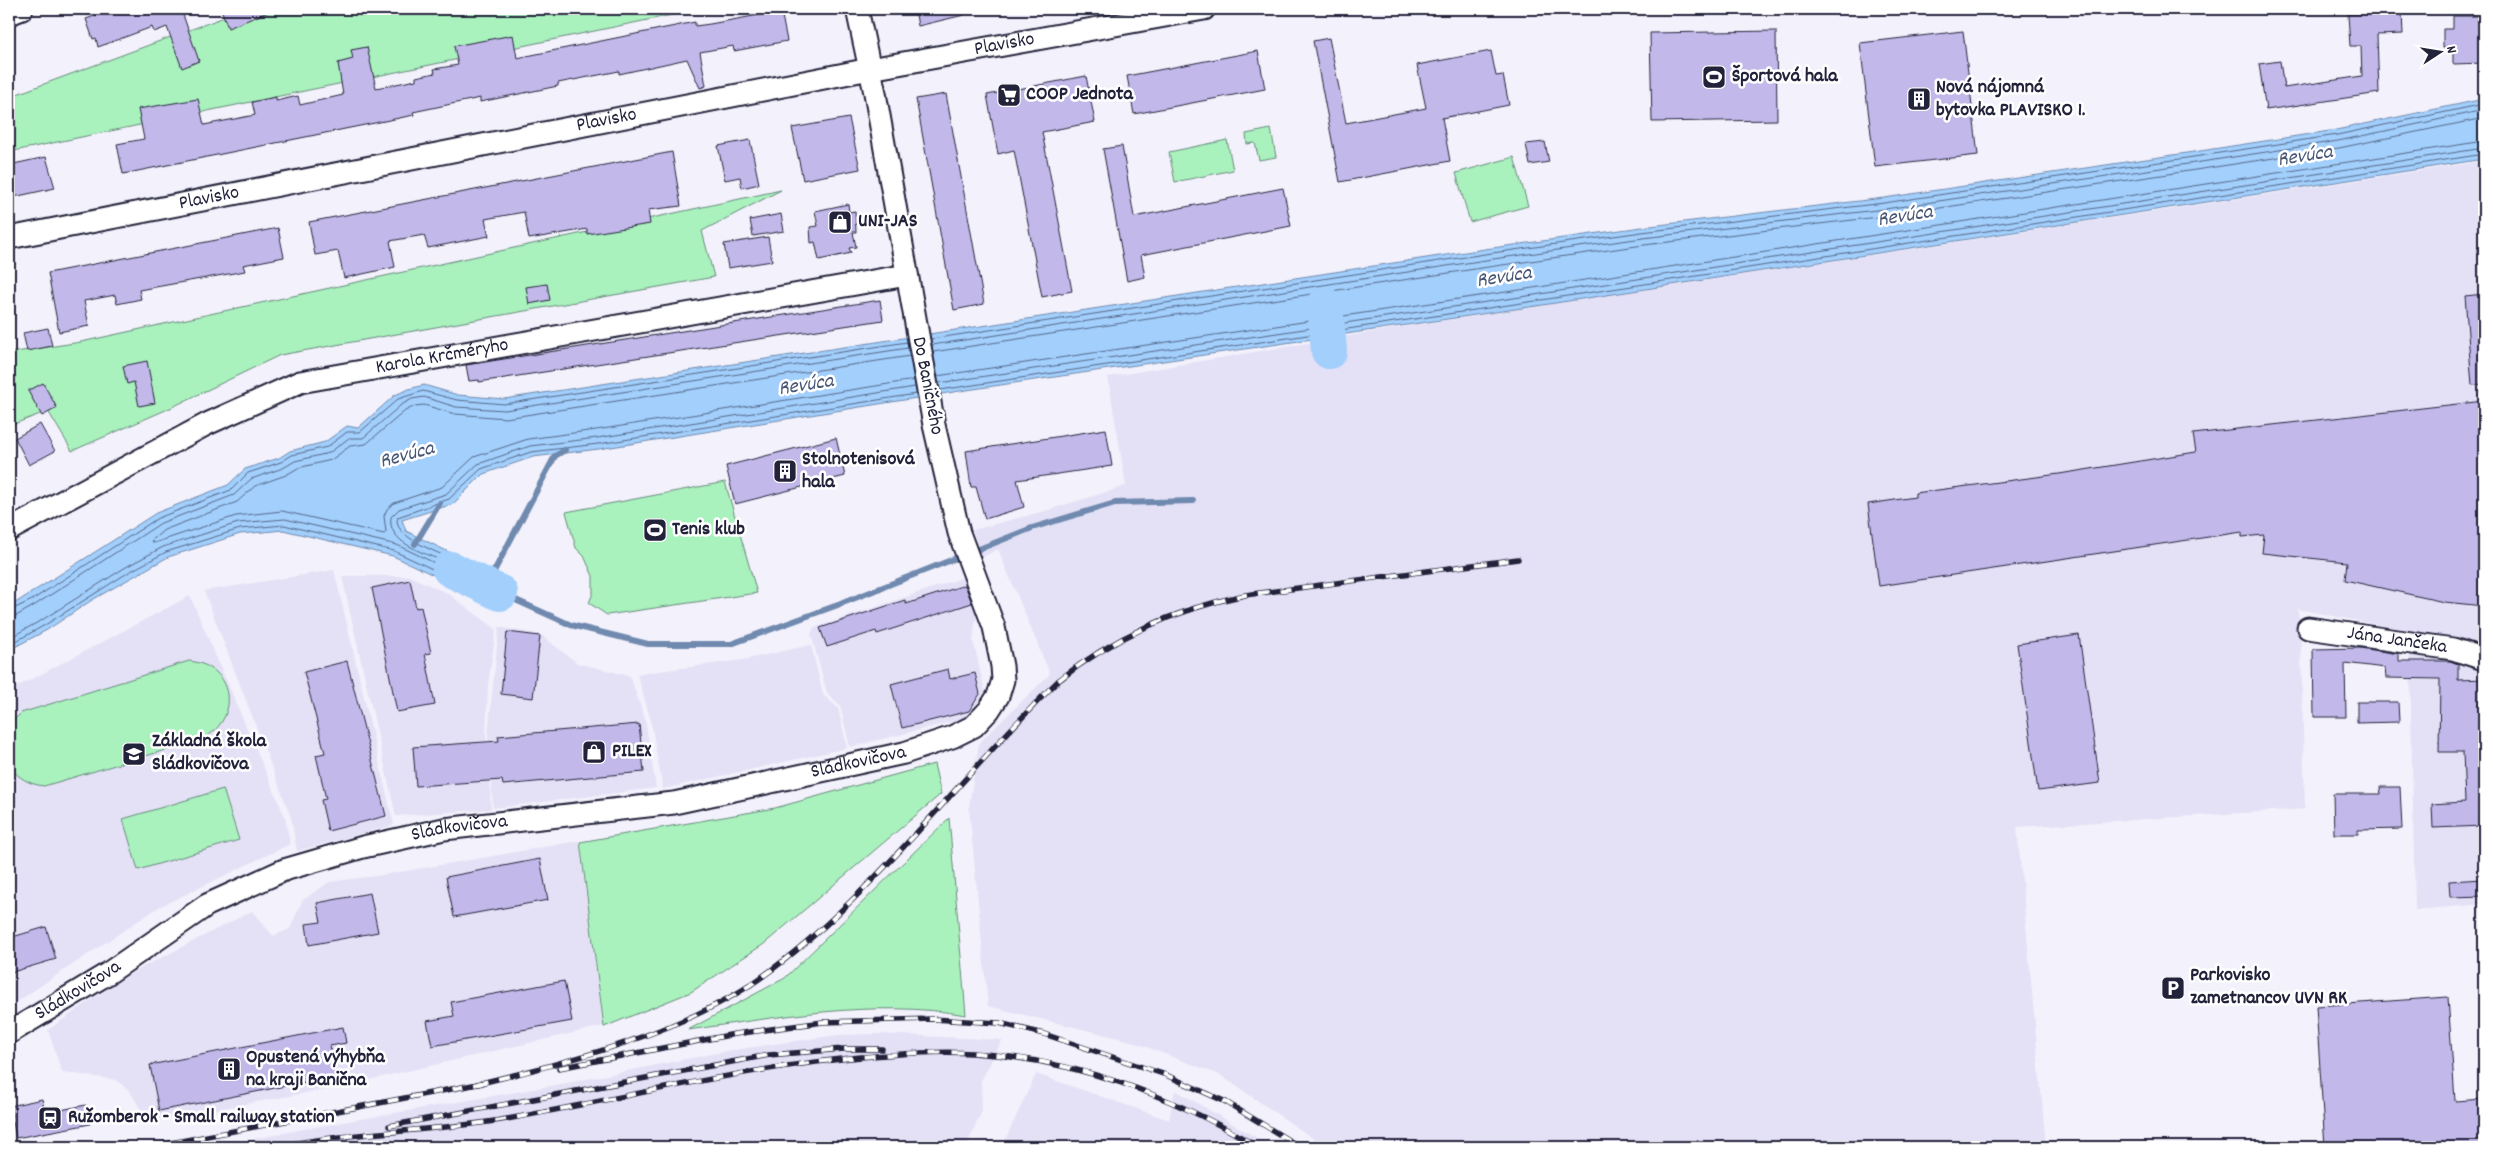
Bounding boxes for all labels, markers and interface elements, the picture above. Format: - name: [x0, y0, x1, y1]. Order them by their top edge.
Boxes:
- street label: Plavisko: [972, 26, 1037, 64]
- north arrow: [2416, 28, 2466, 78]
- text: N: [2440, 44, 2461, 55]
- place label: Športová hala: [1732, 63, 1838, 91]
- sports icon: Športová hala: [1701, 64, 1727, 90]
- place label: Nová nájomná bytovka PLAVISKO 1.: [1936, 74, 2085, 125]
- place label: COOP Jednota: [1026, 81, 1133, 109]
- supermarket icon: COOP Jednota: [996, 82, 1022, 108]
- building icon: Nová nájomná bytovka PLAVISKO 1.: [1906, 86, 1932, 112]
- street label: Plavisko: [574, 101, 639, 140]
- water label: Revúca: [2275, 138, 2336, 176]
- street label: Plavisko: [177, 179, 242, 218]
- water label: Revúca: [1875, 198, 1936, 236]
- place label: UNI-JAS: [858, 208, 918, 236]
- shop icon: UNI-JAS: [827, 209, 853, 235]
- water label: Revúca: [1474, 259, 1535, 297]
- street label: Karola Krčméryho: [374, 331, 511, 382]
- street label: Do Baničného: [904, 334, 950, 438]
- water label: Revúca: [776, 367, 837, 405]
- water label: Revúca: [376, 434, 439, 478]
- place label: Stolnotenisová hala: [802, 446, 916, 497]
- building icon: Stolnotenisová hala: [772, 458, 798, 484]
- place label: Tenis klub: [672, 516, 745, 544]
- sports icon: Tenis klub: [642, 517, 668, 543]
- street label: Jána Jančeka: [2345, 620, 2450, 662]
- place label: Základná škola Sládkovičova: [152, 728, 267, 779]
- place label: PILEX: [612, 738, 652, 766]
- shop icon: PILEX: [581, 739, 607, 765]
- street label: Sládkovičova: [808, 739, 909, 787]
- school or university icon: Základná škola Sládkovičova: [121, 741, 147, 767]
- street label: Sládkovičova: [409, 808, 509, 850]
- street label: Sládkovičova: [30, 954, 128, 1028]
- place label: Parkovisko zametnancov UVN RK: [2190, 962, 2348, 1013]
- parking icon: Parkovisko zametnancov UVN RK: [2160, 975, 2186, 1001]
- place label: Opustená výhybňa na kraji Banična: [246, 1044, 385, 1095]
- building icon: Opustená výhybňa na kraji Banična: [216, 1056, 242, 1082]
- place label: Ružomberok - Small railway station: [68, 1104, 334, 1132]
- station icon: Ružomberok - Small railway station: [37, 1105, 63, 1131]

